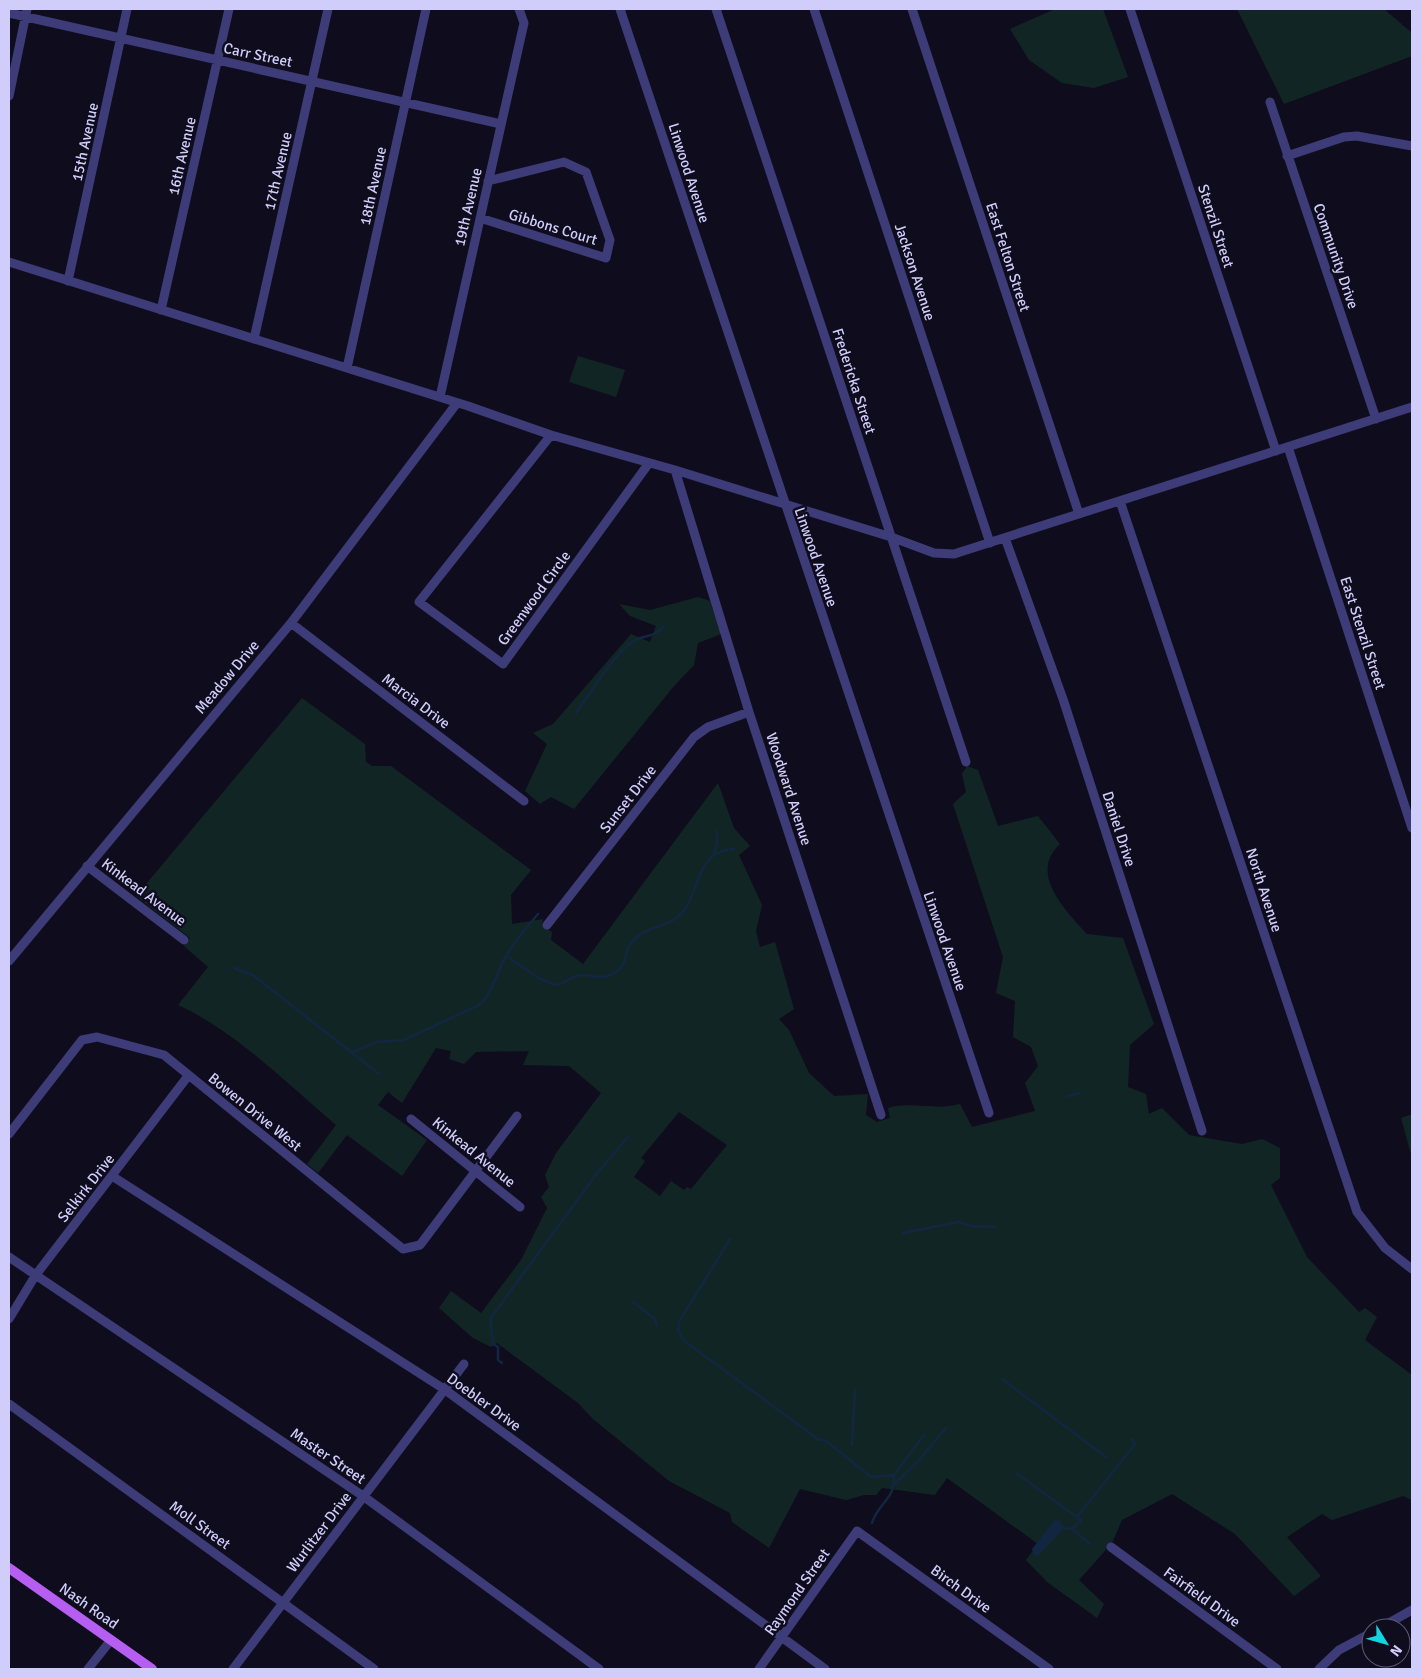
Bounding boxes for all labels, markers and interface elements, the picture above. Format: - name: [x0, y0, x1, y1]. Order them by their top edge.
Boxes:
- street label: Carr Street: [222, 39, 294, 71]
- street label: 15th Avenue: [68, 101, 102, 183]
- street label: 16th Avenue: [164, 115, 200, 197]
- street label: Linwood Avenue: [664, 121, 714, 225]
- street label: 17th Avenue: [260, 130, 296, 212]
- street label: 18th Avenue: [356, 145, 390, 227]
- street label: 19th Avenue: [450, 166, 486, 248]
- street label: Stenzil Street: [1194, 182, 1238, 270]
- street label: East Felton Street: [982, 200, 1034, 314]
- street label: Community Drive: [1310, 201, 1362, 311]
- street label: Gibbons Court: [507, 205, 599, 249]
- street label: Jackson Avenue: [891, 221, 939, 323]
- street label: Fredericka Street: [828, 326, 880, 436]
- street label: Linwood Avenue: [791, 505, 841, 609]
- street label: Greenwood Circle: [494, 547, 574, 649]
- street label: East Stenzil Street: [1336, 574, 1390, 692]
- street label: Meadow Drive: [191, 637, 263, 717]
- street label: Marcia Drive: [378, 670, 454, 732]
- street label: Woodward Avenue: [762, 730, 816, 848]
- street label: Sunset Drive: [596, 762, 660, 836]
- street label: Daniel Drive: [1098, 789, 1140, 869]
- street label: North Avenue: [1242, 846, 1286, 934]
- street label: Kinkead Avenue: [98, 854, 190, 930]
- street label: Linwood Avenue: [920, 889, 970, 993]
- street label: Bowen Drive West: [205, 1069, 305, 1155]
- street label: Kinkead Avenue: [429, 1113, 519, 1191]
- street label: Selkirk Drive: [54, 1150, 118, 1226]
- street label: Doebler Drive: [443, 1369, 525, 1435]
- street label: Master Street: [287, 1424, 369, 1488]
- street label: Wurlitzer Drive: [283, 1488, 355, 1576]
- street label: Moll Street: [166, 1497, 234, 1553]
- street label: Raymond Street: [760, 1545, 834, 1639]
- street label: Birch Drive: [927, 1561, 995, 1617]
- street label: Fairfield Drive: [1160, 1563, 1244, 1631]
- street label: Nash Road: [56, 1579, 122, 1633]
- north arrow: [1361, 1618, 1411, 1668]
- text: N: [1386, 1642, 1406, 1660]

